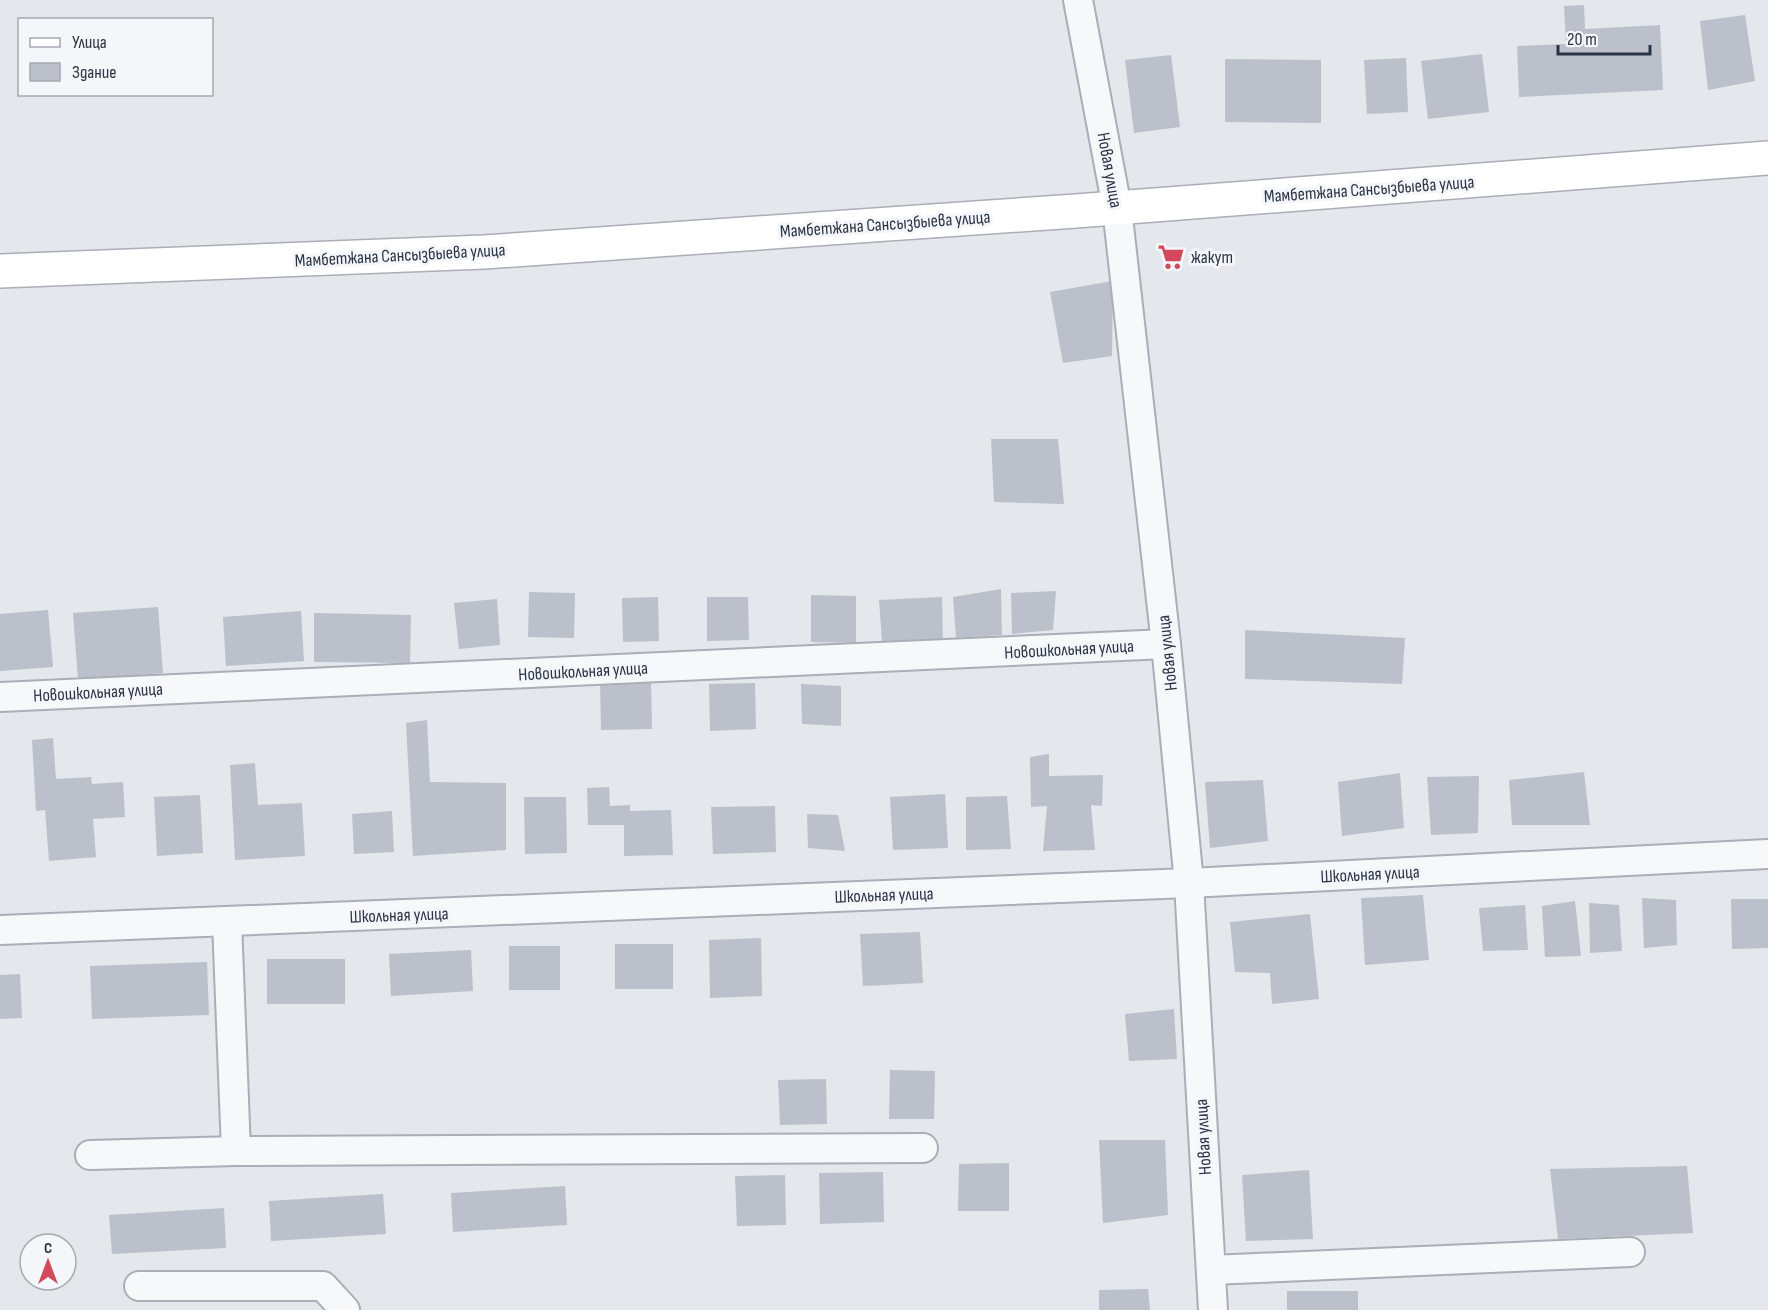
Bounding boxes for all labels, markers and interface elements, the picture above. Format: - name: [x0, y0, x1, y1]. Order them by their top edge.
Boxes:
- legend: [18, 18, 213, 96]
- scale bar: [1558, 18, 1650, 56]
- text: 20 m: [1567, 29, 1597, 50]
- text: Улица: [72, 32, 107, 53]
- text: Здание: [72, 62, 117, 83]
- street label: Новая улица: [1093, 131, 1126, 209]
- street label: Мамбетжана Сансызбыева улица: [1263, 172, 1475, 207]
- street label: Мамбетжана Сансызбыева улица: [779, 207, 991, 242]
- street label: Мамбетжана Сансызбыева улица: [294, 239, 506, 272]
- supermarket icon: жакут: [1156, 242, 1186, 272]
- place label: жакут: [1191, 247, 1233, 268]
- street label: Новая улица: [1153, 614, 1182, 692]
- street label: Новошкольная улица: [1004, 636, 1134, 663]
- street label: Новошкольная улица: [518, 658, 648, 685]
- street label: Новошкольная улица: [33, 679, 163, 706]
- street label: Школьная улица: [1320, 861, 1420, 888]
- street label: Школьная улица: [834, 883, 934, 908]
- street label: Школьная улица: [349, 903, 449, 928]
- street label: Новая улица: [1191, 1098, 1216, 1176]
- north arrow: [18, 1232, 78, 1292]
- text: С: [44, 1239, 52, 1258]

